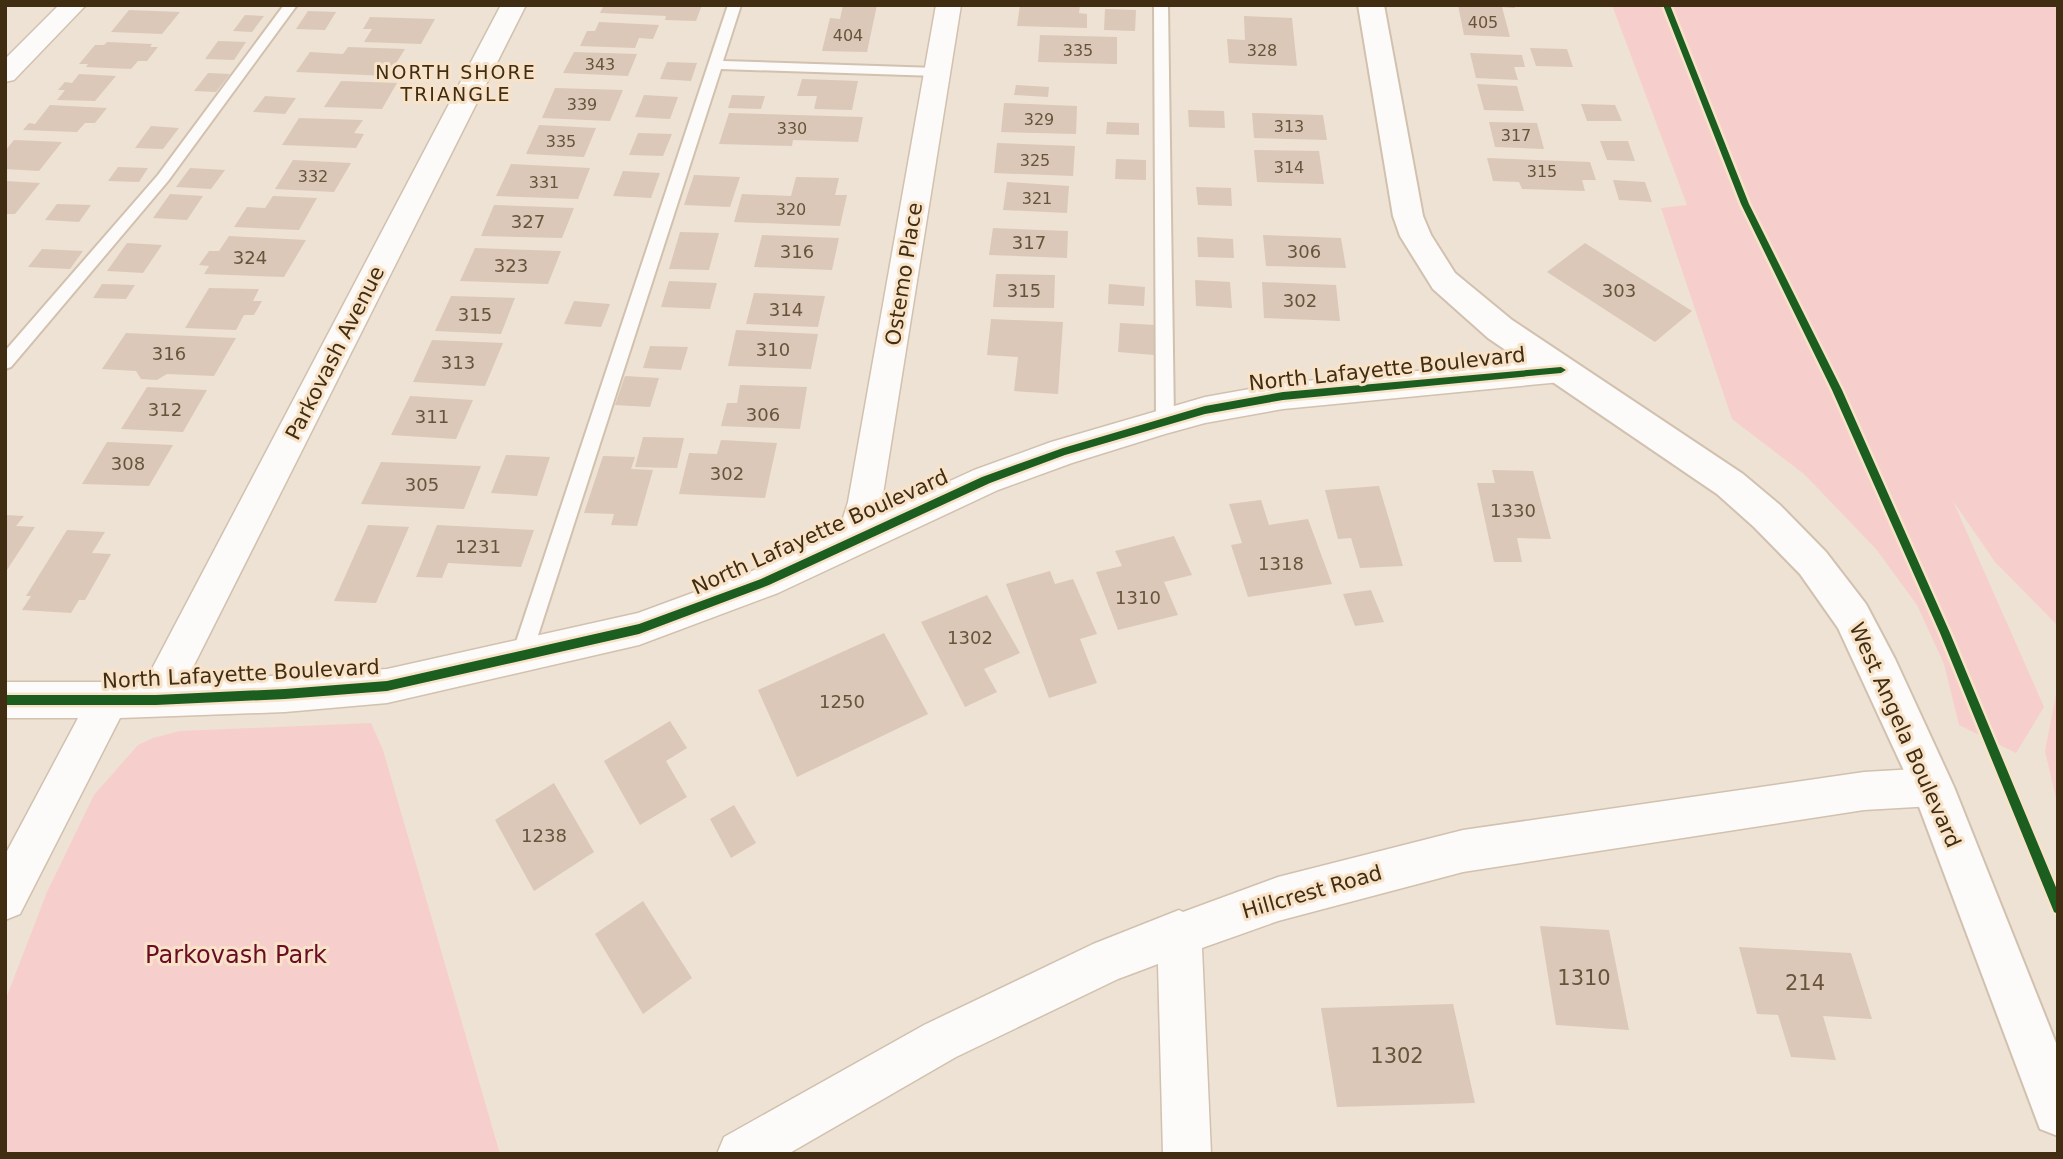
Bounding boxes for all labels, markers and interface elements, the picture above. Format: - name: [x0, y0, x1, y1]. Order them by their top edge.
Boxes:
- house number: 405: [1468, 13, 1498, 32]
- house number: 404: [833, 26, 863, 45]
- house number: 335: [1063, 41, 1093, 60]
- house number: 328: [1247, 41, 1277, 60]
- house number: 343: [585, 55, 615, 74]
- district label: NORTH SHORE TRIANGLE: [375, 61, 537, 105]
- house number: 339: [567, 95, 597, 114]
- house number: 329: [1024, 110, 1054, 129]
- house number: 313: [1274, 117, 1304, 136]
- house number: 330: [777, 119, 807, 138]
- house number: 317: [1501, 126, 1531, 145]
- house number: 335: [546, 132, 576, 151]
- house number: 325: [1020, 151, 1050, 170]
- house number: 314: [1274, 158, 1304, 177]
- house number: 315: [1527, 162, 1557, 181]
- house number: 332: [298, 167, 328, 186]
- house number: 331: [529, 173, 559, 192]
- house number: 321: [1022, 189, 1052, 208]
- house number: 320: [776, 200, 806, 219]
- street label: Ostemo Place: [881, 201, 927, 347]
- house number: 327: [511, 211, 545, 232]
- house number: 317: [1012, 232, 1046, 253]
- house number: 316: [780, 241, 814, 262]
- house number: 306: [1287, 241, 1321, 262]
- house number: 324: [233, 247, 267, 268]
- house number: 323: [494, 255, 528, 276]
- street label: Parkovash Avenue: [281, 262, 389, 444]
- house number: 315: [1007, 280, 1041, 301]
- house number: 303: [1602, 280, 1636, 301]
- house number: 302: [1283, 290, 1317, 311]
- house number: 314: [769, 299, 803, 320]
- house number: 315: [458, 304, 492, 325]
- house number: 310: [756, 339, 790, 360]
- house number: 316: [152, 343, 186, 364]
- street label: North Lafayette Boulevard: [1248, 343, 1526, 395]
- house number: 313: [441, 352, 475, 373]
- house number: 312: [148, 399, 182, 420]
- house number: 306: [746, 404, 780, 425]
- house number: 311: [415, 406, 449, 427]
- house number: 308: [111, 453, 145, 474]
- house number: 302: [710, 463, 744, 484]
- street label: North Lafayette Boulevard: [688, 465, 952, 599]
- house number: 305: [405, 474, 439, 495]
- house number: 1330: [1490, 500, 1536, 521]
- house number: 1231: [455, 536, 501, 557]
- house number: 1318: [1258, 553, 1304, 574]
- house number: 1310: [1115, 587, 1161, 608]
- street label: West Angela Boulevard: [1844, 619, 1966, 851]
- house number: 1302: [947, 627, 993, 648]
- street label: North Lafayette Boulevard: [102, 655, 380, 693]
- house number: 1250: [819, 691, 865, 712]
- house number: 1238: [521, 825, 567, 846]
- street label: Hillcrest Road: [1239, 861, 1385, 923]
- park label: Parkovash Park: [145, 941, 327, 969]
- house number: 1310: [1557, 966, 1611, 990]
- house number: 214: [1785, 971, 1825, 995]
- house number: 1302: [1370, 1044, 1424, 1068]

